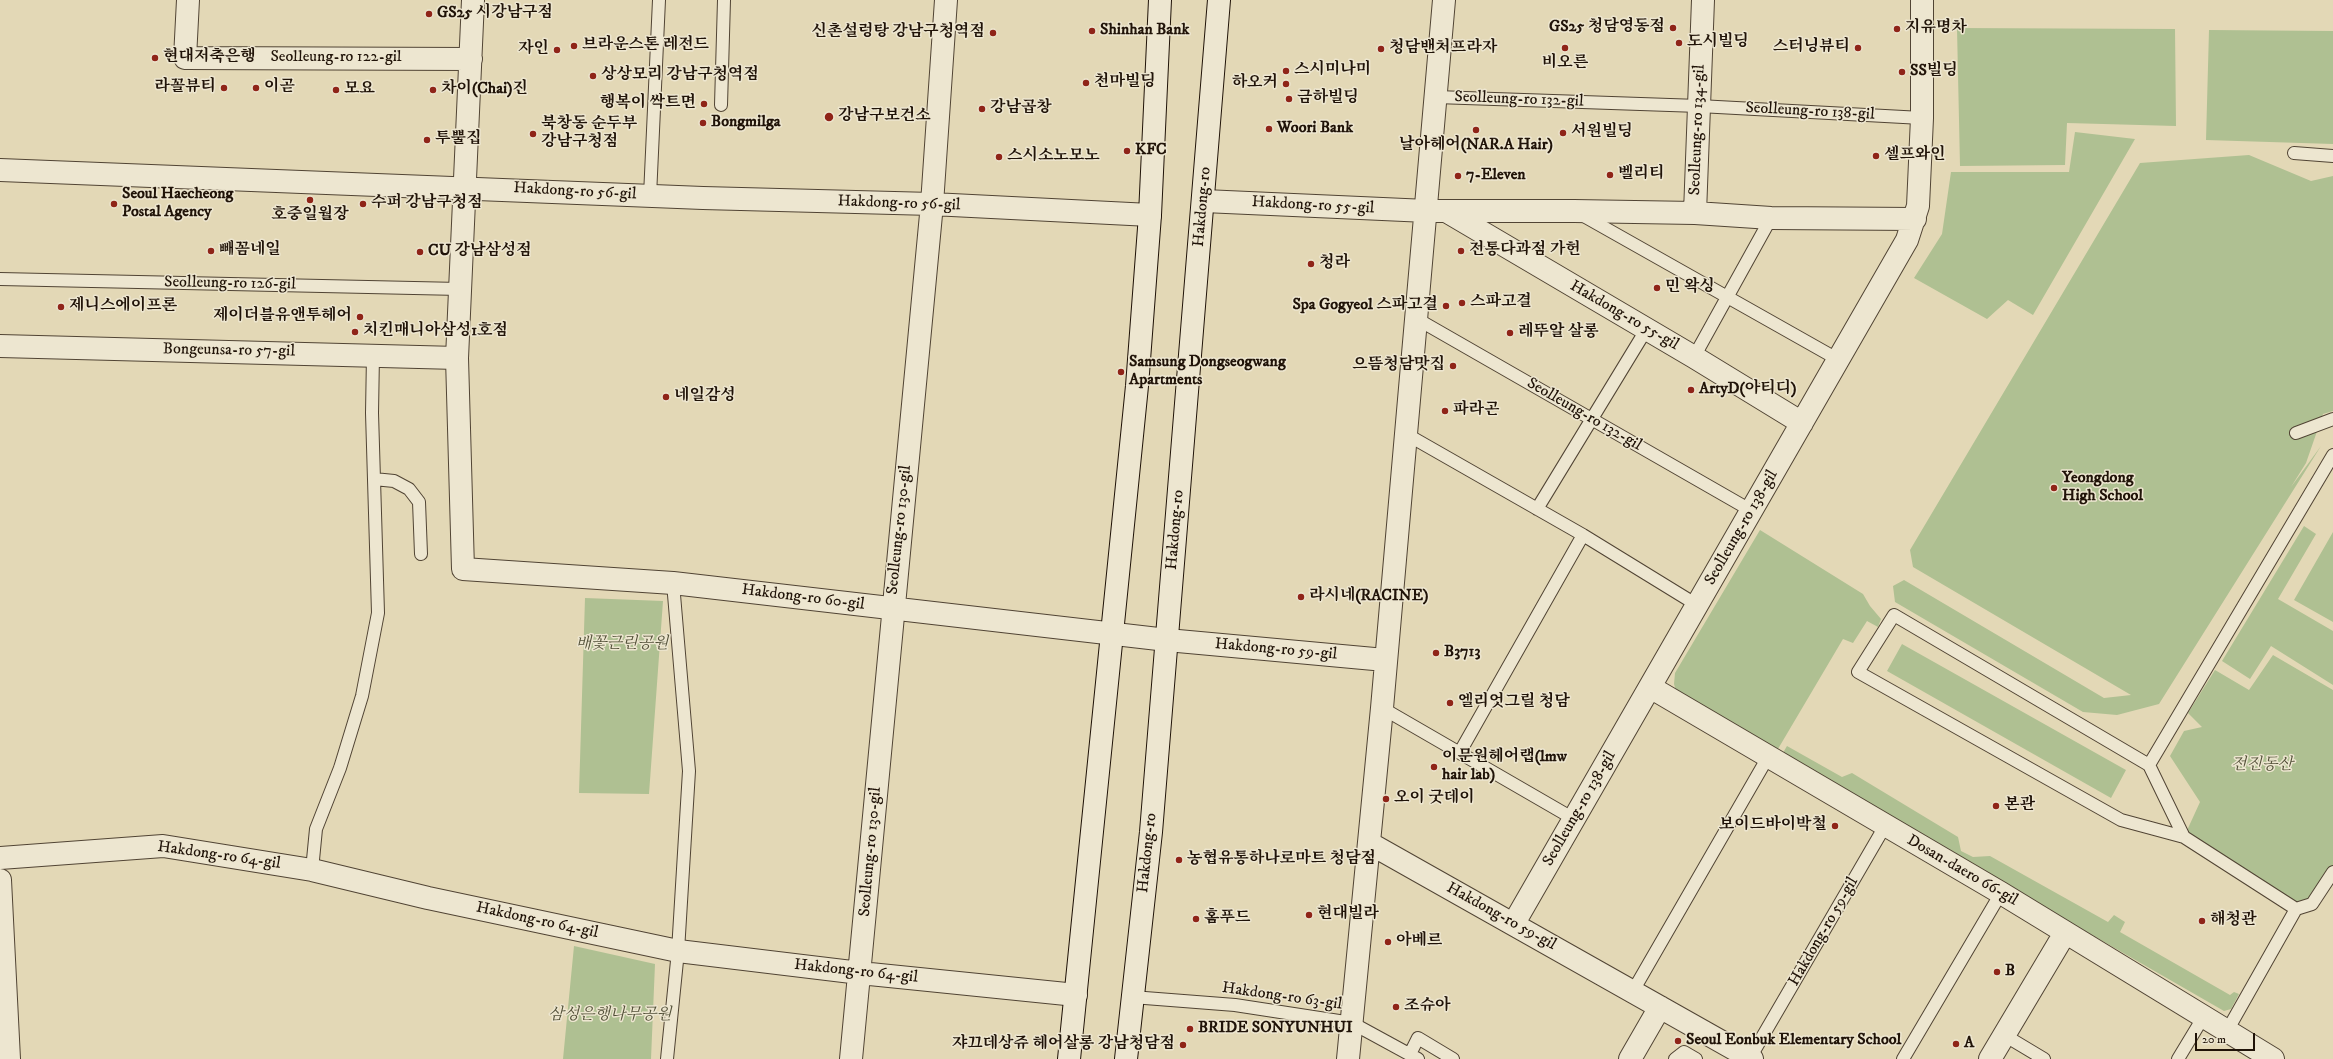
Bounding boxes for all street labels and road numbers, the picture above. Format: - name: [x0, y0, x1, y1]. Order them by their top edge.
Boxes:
- street label: Seolleung-ro 122-gil: [270, 48, 402, 68]
- street label: Seolleung-ro 134-gil: [1686, 64, 1710, 196]
- street label: Seolleung-ro 132-gil: [1454, 88, 1584, 112]
- street label: Seolleung-ro 138-gil: [1745, 99, 1875, 125]
- street label: Hakdong-ro: [1190, 166, 1216, 248]
- street label: Hakdong-ro 56-gil: [513, 179, 637, 205]
- street label: Hakdong-ro 56-gil: [837, 192, 961, 216]
- street label: Hakdong-ro 55-gil: [1251, 193, 1375, 219]
- street label: Seolleung-ro 126-gil: [164, 273, 296, 295]
- street label: Hakdong-ro 55-gil: [1566, 277, 1682, 355]
- street label: Bongeunsa-ro 57-gil: [163, 340, 295, 362]
- street label: Seolleung-ro 132-gil: [1523, 374, 1645, 456]
- street label: Seolleung-ro 130-gil: [884, 464, 916, 596]
- street label: Seolleung-ro 138-gil: [1701, 467, 1783, 589]
- street label: Hakdong-ro: [1163, 489, 1189, 571]
- street label: Hakdong-ro 60-gil: [740, 581, 866, 615]
- street label: Hakdong-ro 59-gil: [1214, 635, 1338, 665]
- street label: Seolleung-ro 138-gil: [1539, 748, 1621, 870]
- street label: Seolleung-ro 130-gil: [856, 786, 886, 918]
- street label: Hakdong-ro: [1134, 812, 1162, 894]
- street label: Dosan-daero 66-gil: [1903, 831, 2021, 911]
- street label: Hakdong-ro 64-gil: [156, 838, 282, 874]
- street label: Hakdong-ro 59-gil: [1785, 874, 1863, 990]
- street label: Hakdong-ro 59-gil: [1443, 879, 1559, 955]
- street label: Hakdong-ro 64-gil: [474, 899, 600, 943]
- street label: Hakdong-ro 64-gil: [793, 956, 919, 988]
- street label: Hakdong-ro 63-gil: [1221, 979, 1343, 1015]

